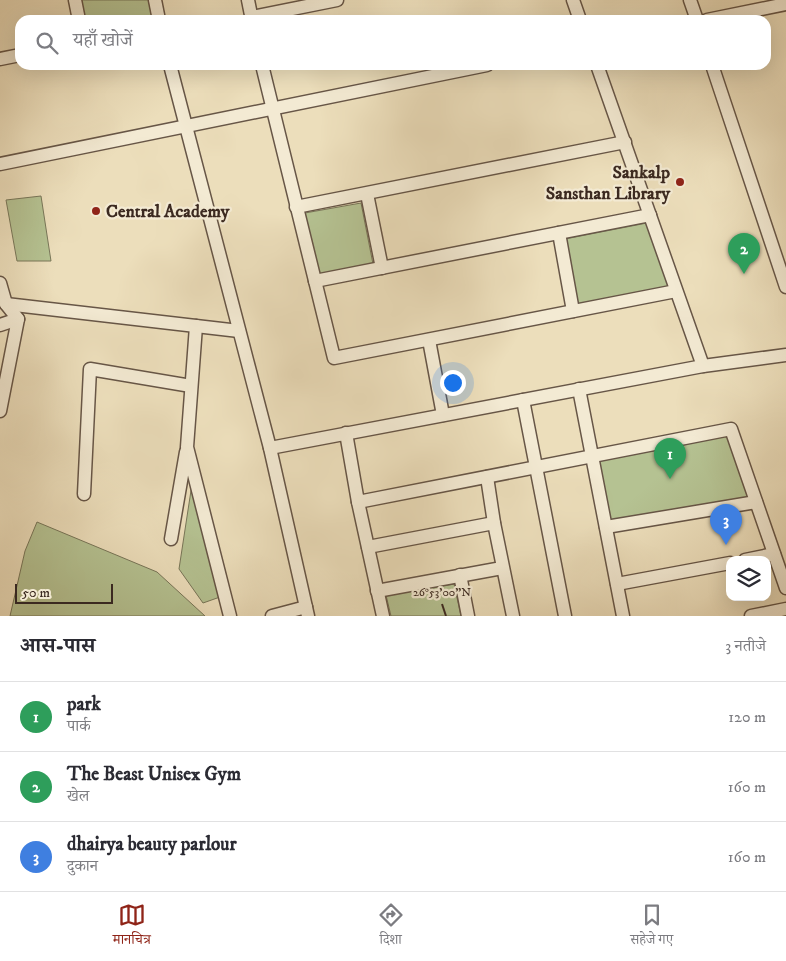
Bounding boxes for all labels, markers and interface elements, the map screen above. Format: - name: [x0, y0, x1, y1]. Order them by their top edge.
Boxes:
- search box: [15, 15, 771, 70]
- icon: search: [33, 29, 61, 57]
- text: यहाँ खोजें: [73, 29, 133, 52]
- place label: Sankalp Sansthan Library: [546, 162, 670, 205]
- marker: Sankalp Sansthan Library: [674, 176, 686, 188]
- place label: Central Academy: [106, 201, 230, 223]
- marker: Central Academy: [90, 205, 102, 217]
- pin: 2: [728, 233, 760, 274]
- your location: [440, 370, 466, 396]
- pin: 1: [654, 438, 686, 479]
- pin: 3: [710, 504, 742, 545]
- map controls: [726, 556, 771, 601]
- button: layers: [726, 556, 771, 601]
- scale bar: [15, 581, 112, 604]
- text: 50 m: [22, 584, 50, 602]
- text: 26°53'00"N: [413, 585, 471, 600]
- text: आस-पास: [20, 633, 95, 659]
- text: 3 नतीजे: [725, 636, 766, 656]
- text: park: [67, 693, 101, 716]
- text: 1: [33, 707, 39, 727]
- text: 120 m: [728, 707, 766, 727]
- text: पार्क: [67, 716, 91, 736]
- text: The Beast Unisex Gym: [67, 763, 241, 786]
- text: 2: [32, 777, 40, 797]
- text: 160 m: [728, 777, 766, 797]
- text: खेल: [67, 786, 89, 806]
- text: dhairya beauty parlour: [67, 833, 237, 856]
- text: 3: [33, 847, 39, 867]
- text: 160 m: [728, 847, 766, 867]
- text: दुकान: [67, 856, 98, 876]
- tab: मानचित्र: [113, 901, 151, 953]
- tab: दिशा: [377, 901, 405, 953]
- tab: सहेजे गए: [630, 901, 673, 953]

